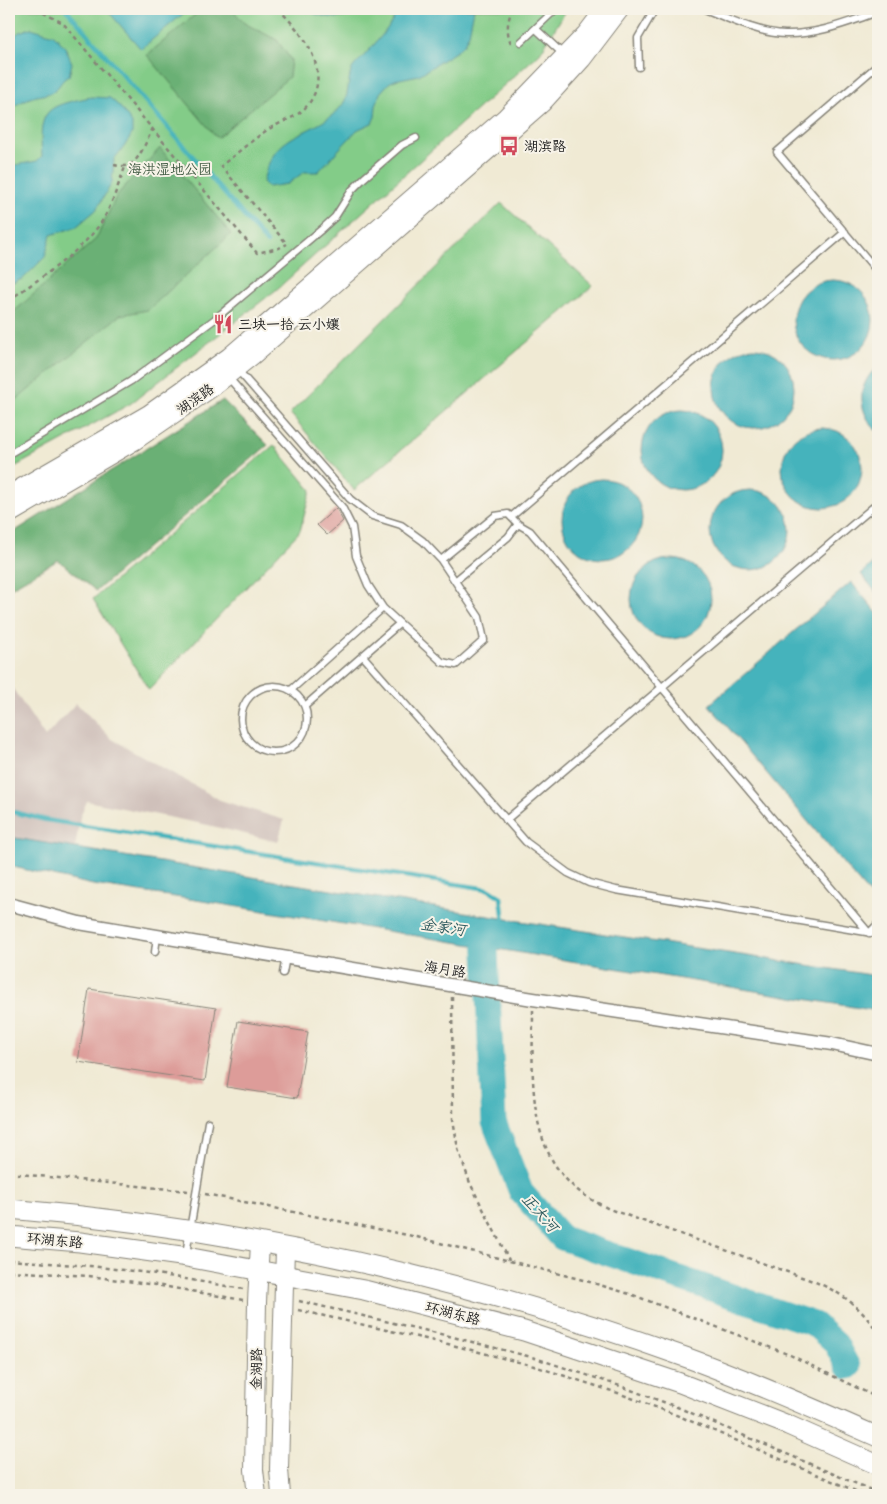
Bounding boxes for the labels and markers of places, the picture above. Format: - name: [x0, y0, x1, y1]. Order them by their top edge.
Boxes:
- bus stop icon: 湖滨路: [498, 135, 520, 157]
- place label: 湖滨路: [524, 138, 566, 155]
- restaurant icon: 三块一拾 云小孃: [212, 313, 234, 335]
- place label: 三块一拾 云小孃: [238, 316, 340, 333]

